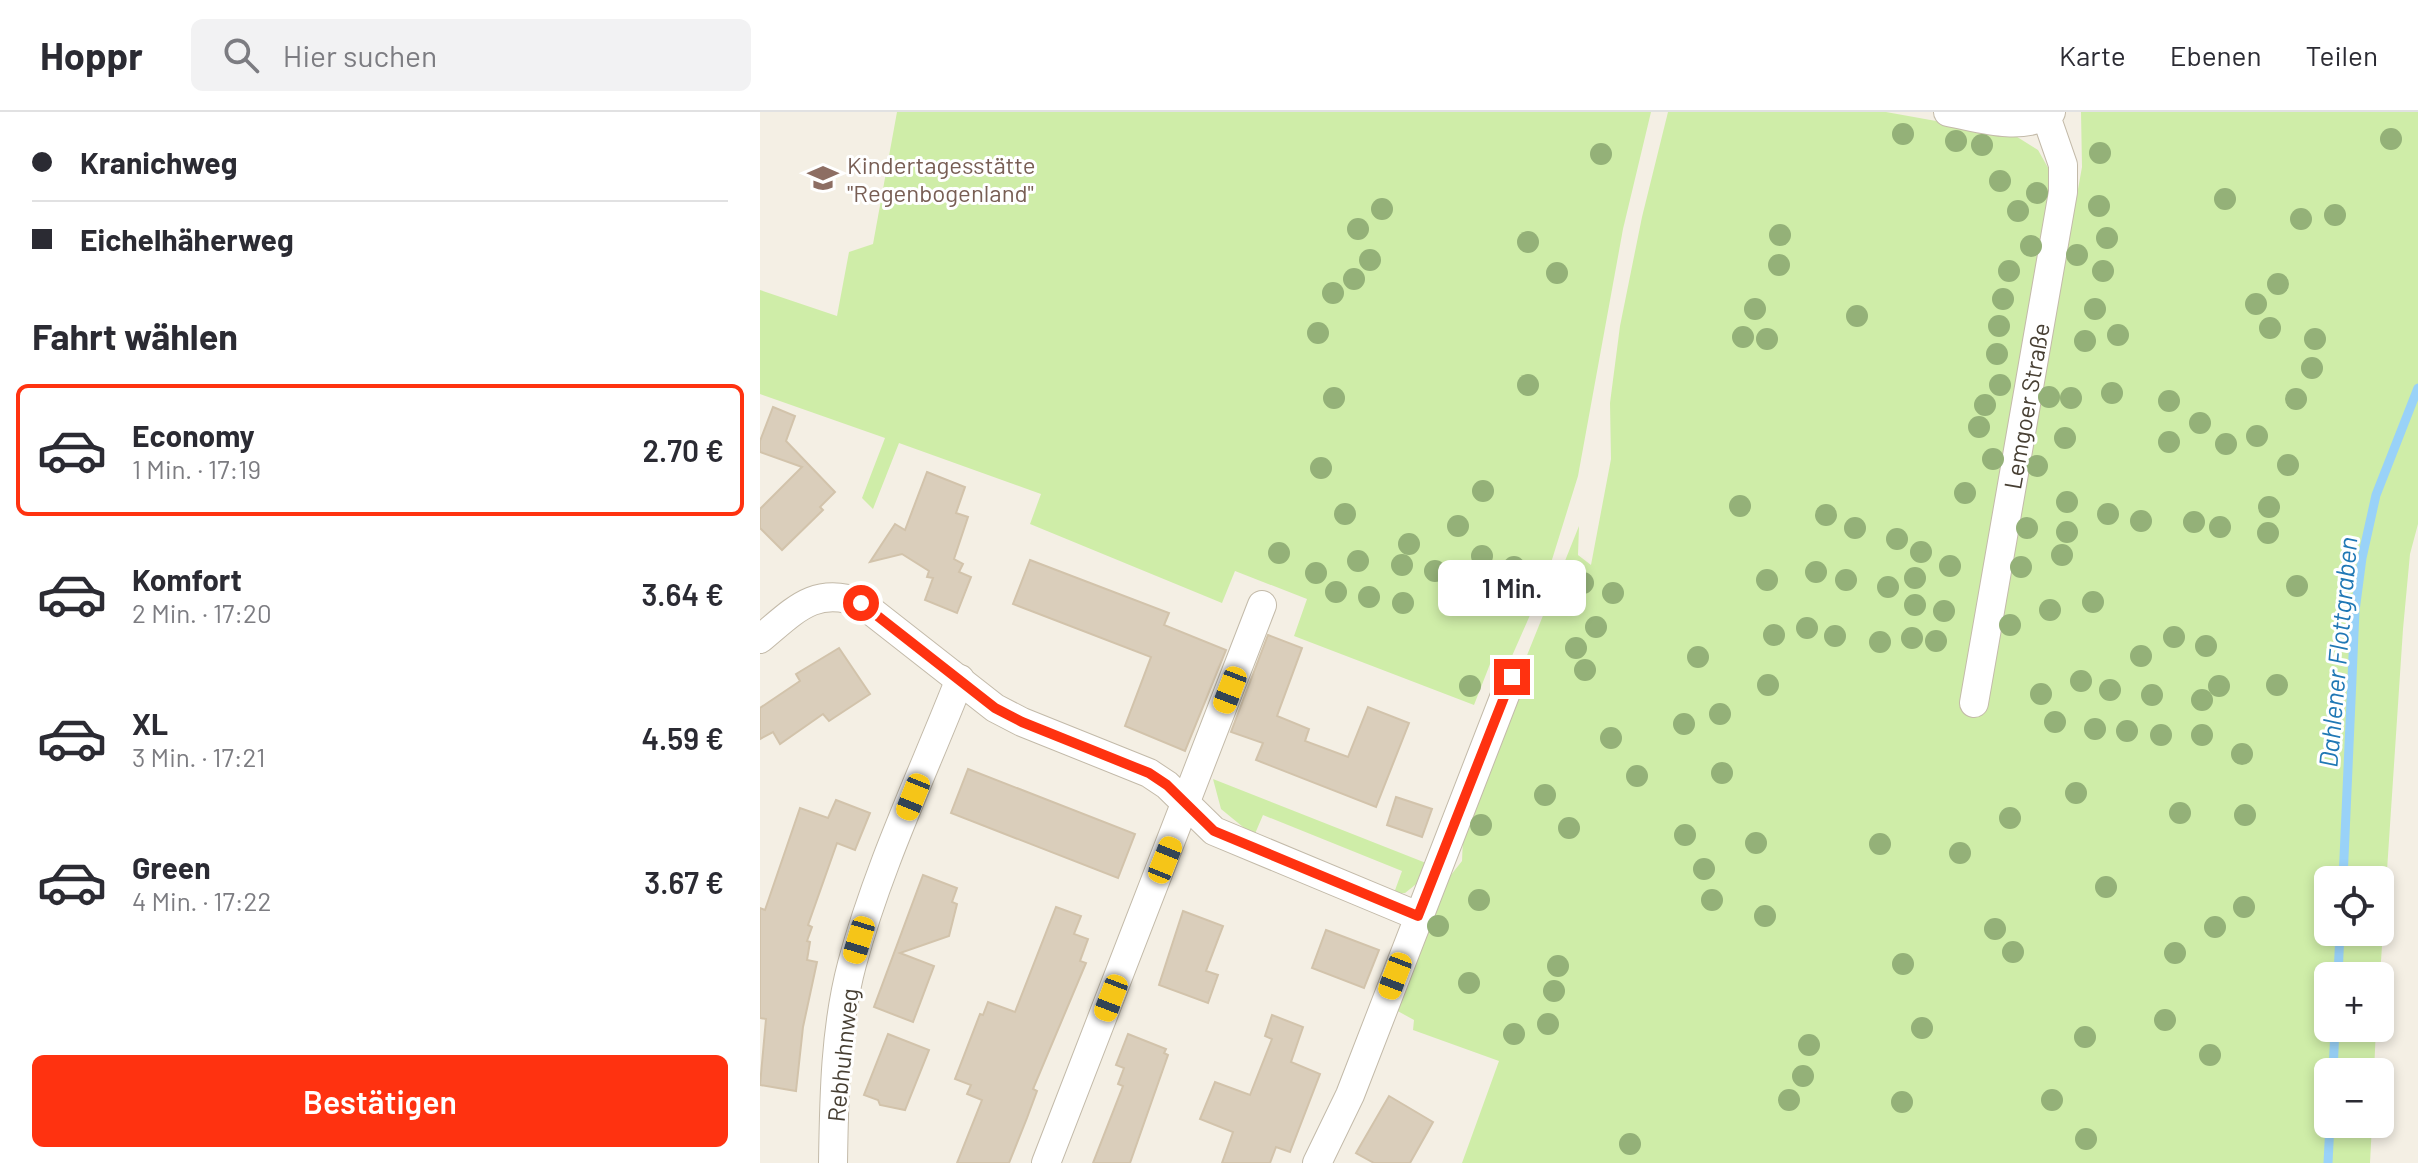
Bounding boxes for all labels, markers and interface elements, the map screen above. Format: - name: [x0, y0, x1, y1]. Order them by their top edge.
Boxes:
- search box: [191, 19, 751, 91]
- text: Hoppr: [40, 32, 143, 78]
- icon: search: [219, 33, 263, 77]
- text: Hier suchen: [283, 37, 437, 73]
- text: Karte: [2059, 38, 2126, 72]
- text: Ebenen: [2170, 38, 2262, 72]
- text: Teilen: [2306, 38, 2378, 72]
- text: Kranichweg: [80, 144, 237, 180]
- place label: Kindertagesstätte "Regenbogenland": [847, 150, 1036, 207]
- school or university icon: Kindertagesstätte "Regenbogenland": [806, 161, 840, 195]
- text: Eichelhäherweg: [80, 221, 294, 257]
- text: Fahrt wählen: [32, 314, 238, 357]
- street label: Lemgoer Straße: [1997, 321, 2055, 491]
- icon: car: [36, 414, 108, 486]
- text: Economy: [132, 417, 255, 453]
- text: 2.70 €: [643, 432, 724, 468]
- text: 1 Min. · 17:19: [132, 453, 261, 484]
- water label: Dahlener Flottgraben: [2311, 535, 2363, 769]
- icon: car: [36, 558, 108, 630]
- text: Komfort: [132, 561, 242, 597]
- callout: 1 Min.: [1438, 561, 1586, 617]
- text: 1 Min.: [1482, 572, 1542, 603]
- text: 3.64 €: [641, 576, 724, 612]
- route start: [843, 585, 879, 621]
- text: 2 Min. · 17:20: [132, 597, 272, 628]
- route end: [1494, 659, 1530, 695]
- car: [1210, 663, 1250, 717]
- icon: car: [36, 702, 108, 774]
- text: XL: [132, 705, 168, 741]
- text: 4.59 €: [642, 720, 724, 756]
- text: 3 Min. · 17:21: [132, 741, 265, 772]
- car: [893, 770, 933, 824]
- car: [1145, 833, 1185, 887]
- icon: car: [36, 846, 108, 918]
- text: Green: [132, 849, 211, 885]
- text: 3.67 €: [644, 864, 724, 900]
- map controls: [2314, 866, 2394, 1138]
- button: locate: [2314, 866, 2394, 946]
- text: 4 Min. · 17:22: [132, 885, 271, 916]
- car: [841, 914, 877, 966]
- car: [1375, 949, 1415, 1003]
- button: +: [2314, 962, 2394, 1042]
- car: [1091, 971, 1131, 1025]
- street label: Rebhuhnweg: [821, 987, 863, 1123]
- button: Bestätigen: [32, 1055, 728, 1147]
- button: −: [2314, 1058, 2394, 1138]

